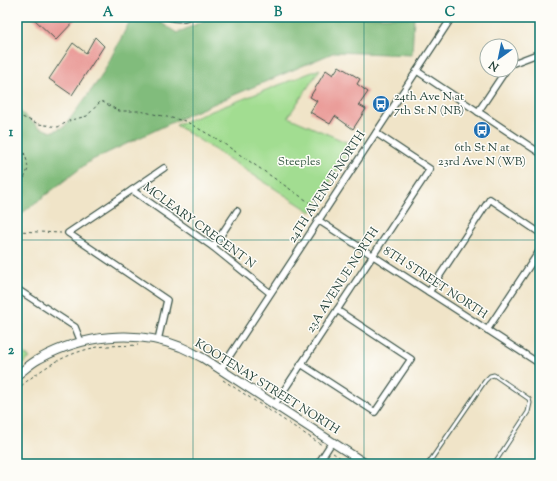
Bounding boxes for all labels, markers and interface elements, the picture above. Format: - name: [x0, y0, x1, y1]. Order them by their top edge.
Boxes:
- text: A: [103, 4, 114, 22]
- text: B: [274, 4, 283, 22]
- text: C: [445, 4, 455, 22]
- north arrow: [479, 38, 519, 78]
- text: N: [486, 56, 503, 75]
- place label: 24th Ave N at 7th St N (NB): [394, 88, 464, 120]
- bus stop icon: 24th Ave N at 7th St N (NB): [371, 94, 391, 114]
- bus stop icon: 6th St N at 23rd Ave N (WB): [472, 120, 492, 140]
- text: 1: [9, 124, 14, 142]
- street label: 24TH AVENUE NORTH: [284, 127, 370, 247]
- place label: 6th St N at 23rd Ave N (WB): [438, 139, 526, 171]
- park label: Steeples: [278, 153, 321, 171]
- street label: MCLEARY CRECENT N: [139, 179, 259, 273]
- street label: 23A AVENUE NORTH: [302, 223, 384, 336]
- street label: 8TH STREET NORTH: [379, 242, 491, 324]
- street label: KOOTENAY STREET NORTH: [191, 335, 343, 439]
- text: 2: [8, 342, 15, 360]

